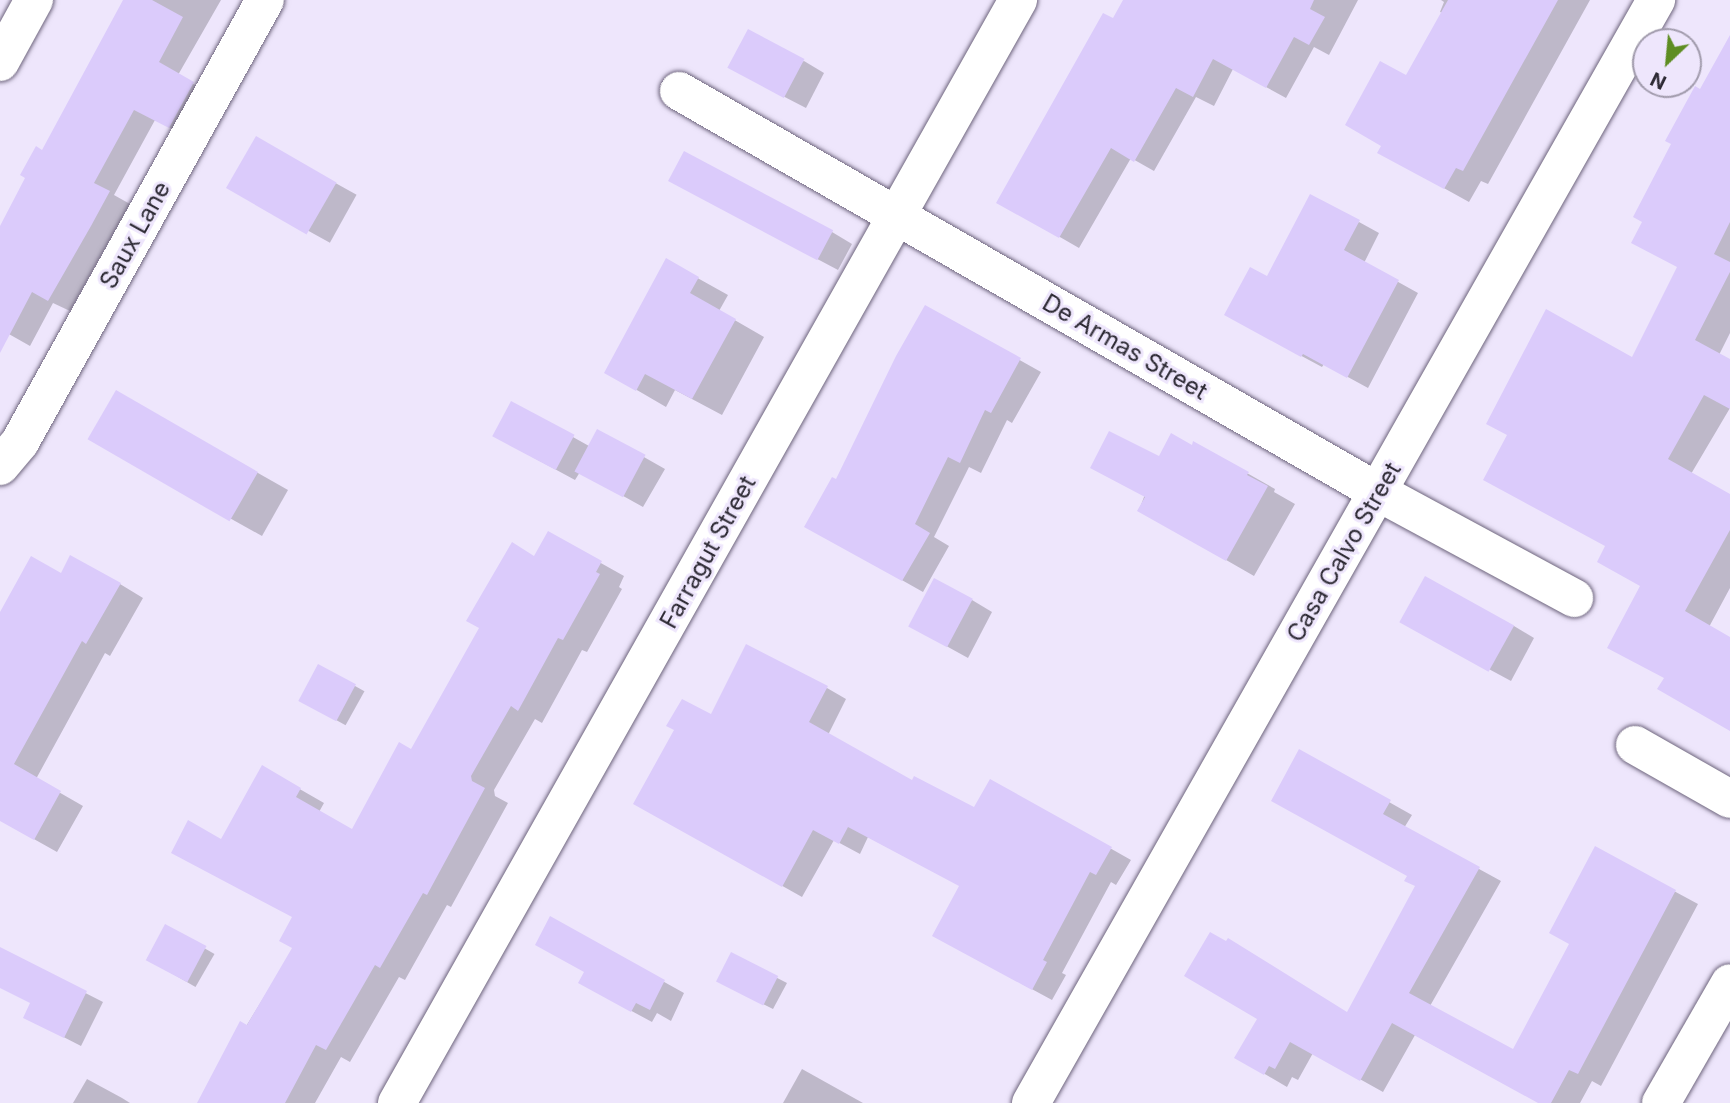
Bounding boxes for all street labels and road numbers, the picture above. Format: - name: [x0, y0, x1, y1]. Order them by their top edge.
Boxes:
- street label: Saux Lane: [94, 176, 176, 294]
- street label: De Armas Street: [1037, 288, 1213, 406]
- street label: Casa Calvo Street: [1281, 457, 1407, 647]
- street label: Farragut Street: [654, 471, 762, 633]

